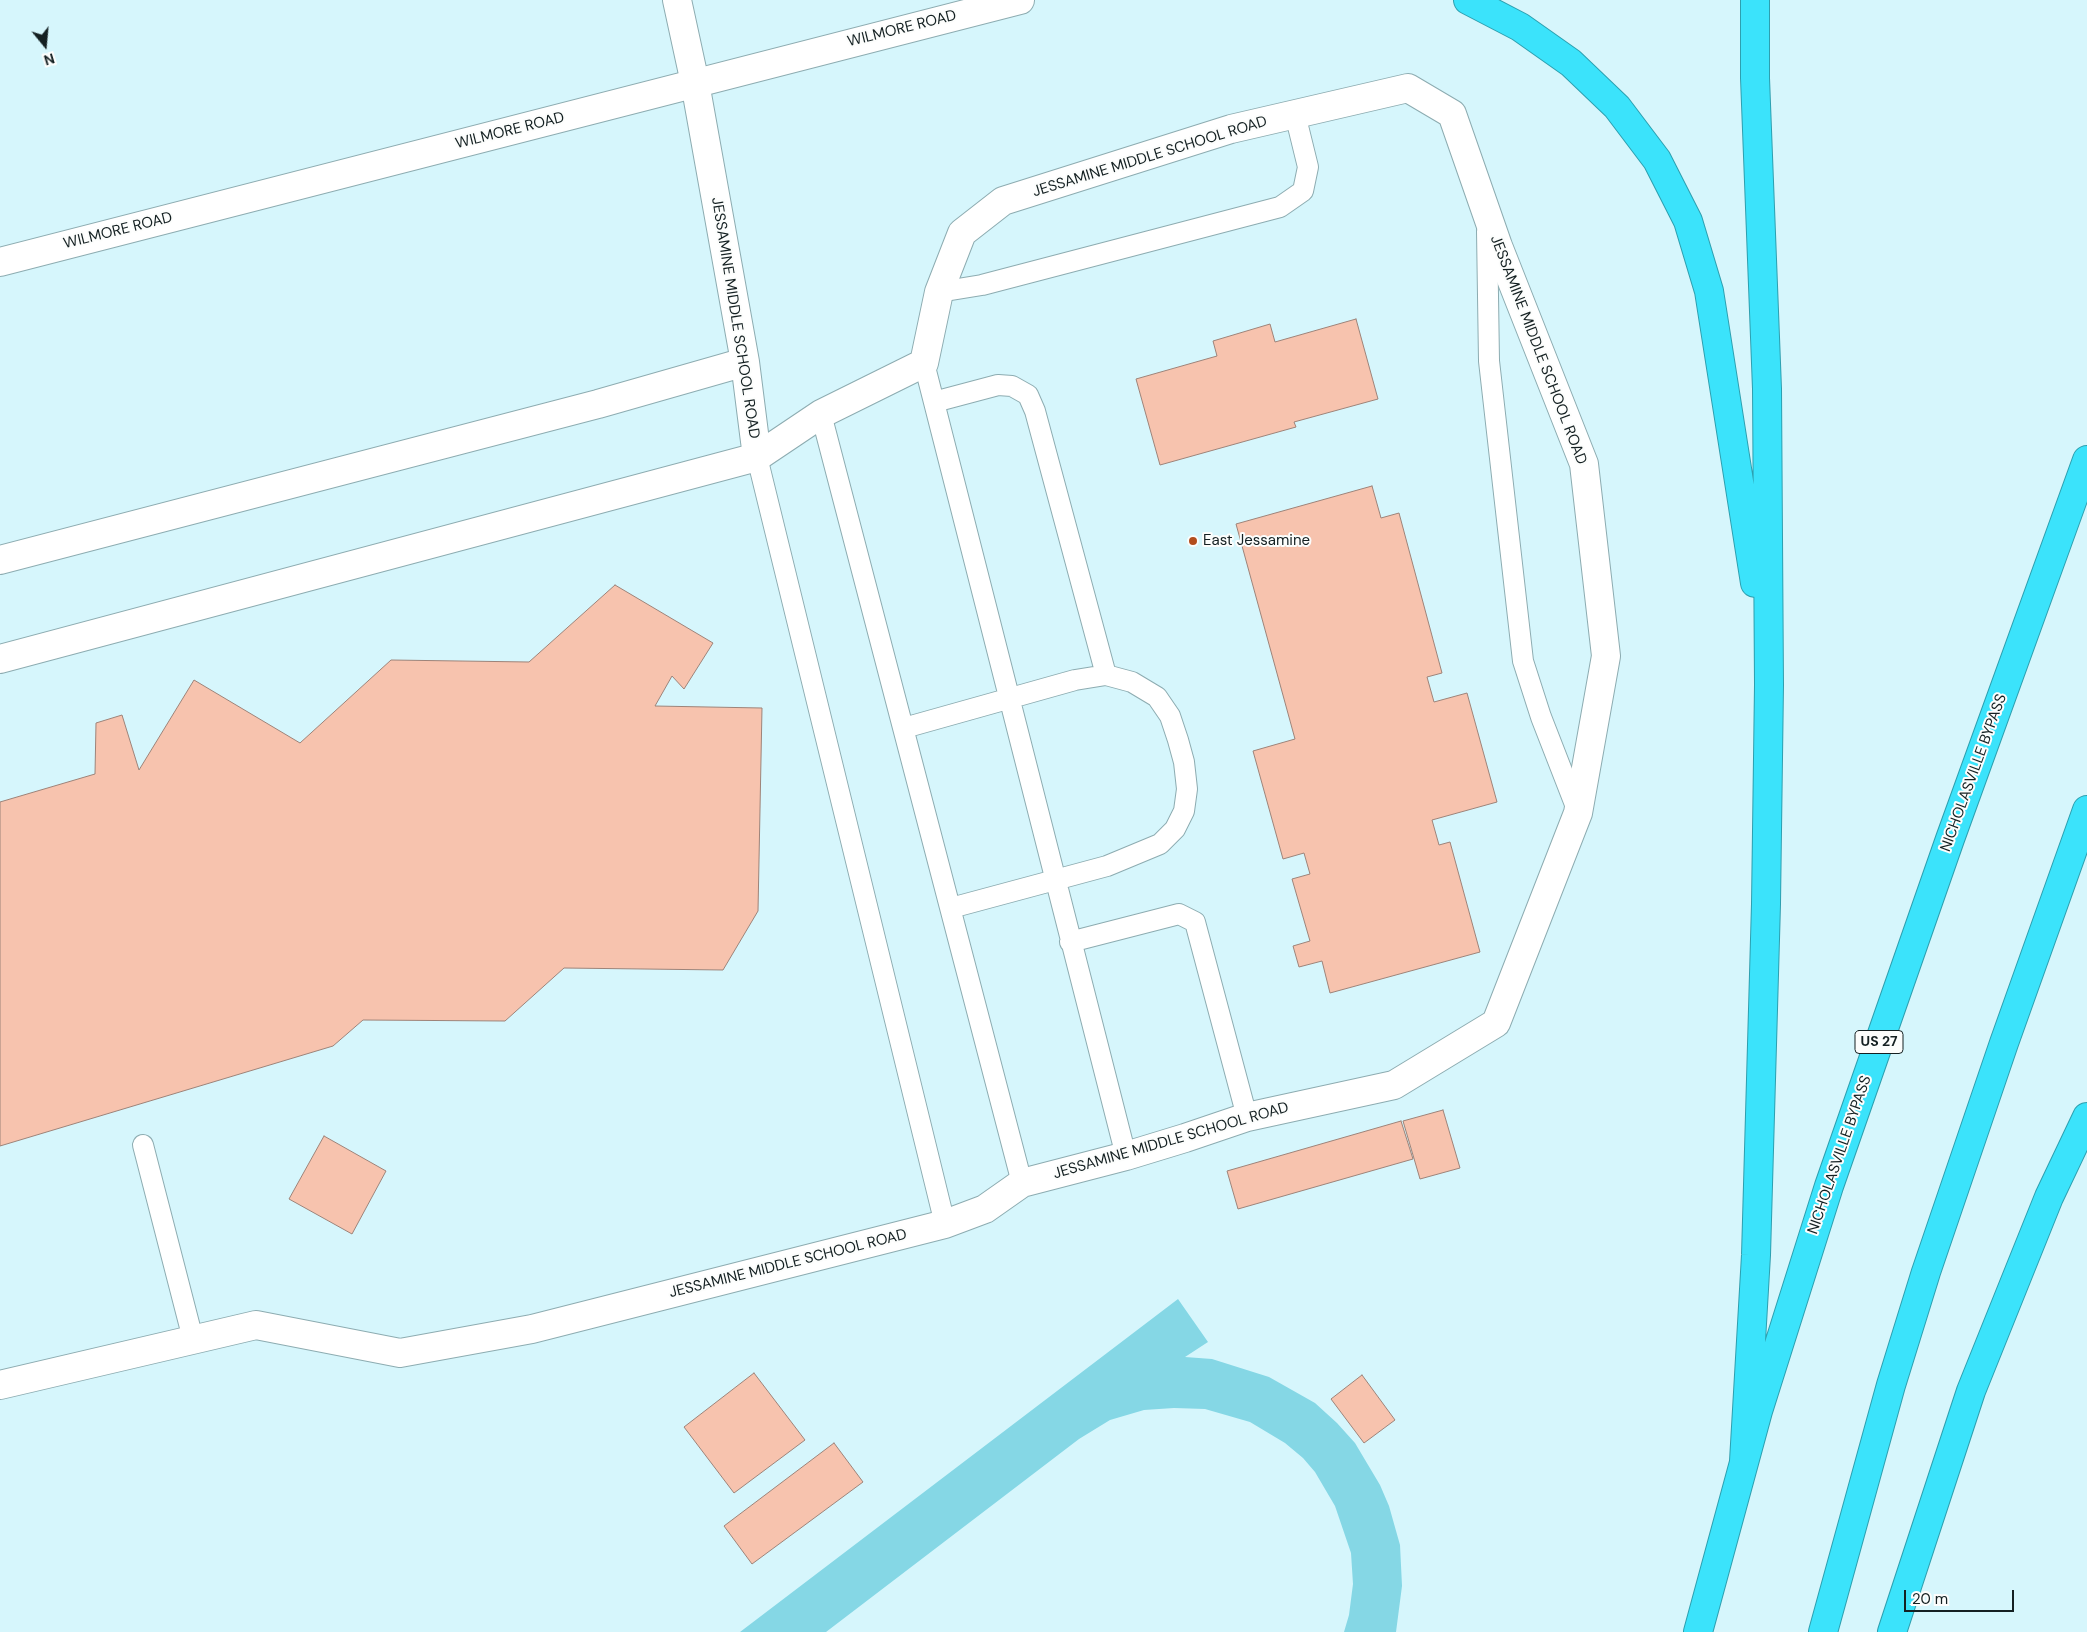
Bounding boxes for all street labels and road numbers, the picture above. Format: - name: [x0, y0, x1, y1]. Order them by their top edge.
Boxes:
- street label: WILMORE ROAD: [846, 7, 958, 51]
- street label: WILMORE ROAD: [454, 109, 566, 153]
- street label: JESSAMINE MIDDLE SCHOOL ROAD: [1031, 113, 1269, 201]
- street label: JESSAMINE MIDDLE SCHOOL ROAD: [707, 196, 763, 440]
- street label: WILMORE ROAD: [62, 209, 174, 253]
- street label: JESSAMINE MIDDLE SCHOOL ROAD: [1486, 233, 1590, 467]
- street label: NICHOLASVILLE BYPASS: [1937, 692, 2011, 854]
- road number: US 27: [1855, 1030, 1903, 1054]
- street label: NICHOLASVILLE BYPASS: [1804, 1073, 1876, 1237]
- street label: JESSAMINE MIDDLE SCHOOL ROAD: [1051, 1099, 1291, 1183]
- street label: JESSAMINE MIDDLE SCHOOL ROAD: [667, 1226, 909, 1302]

